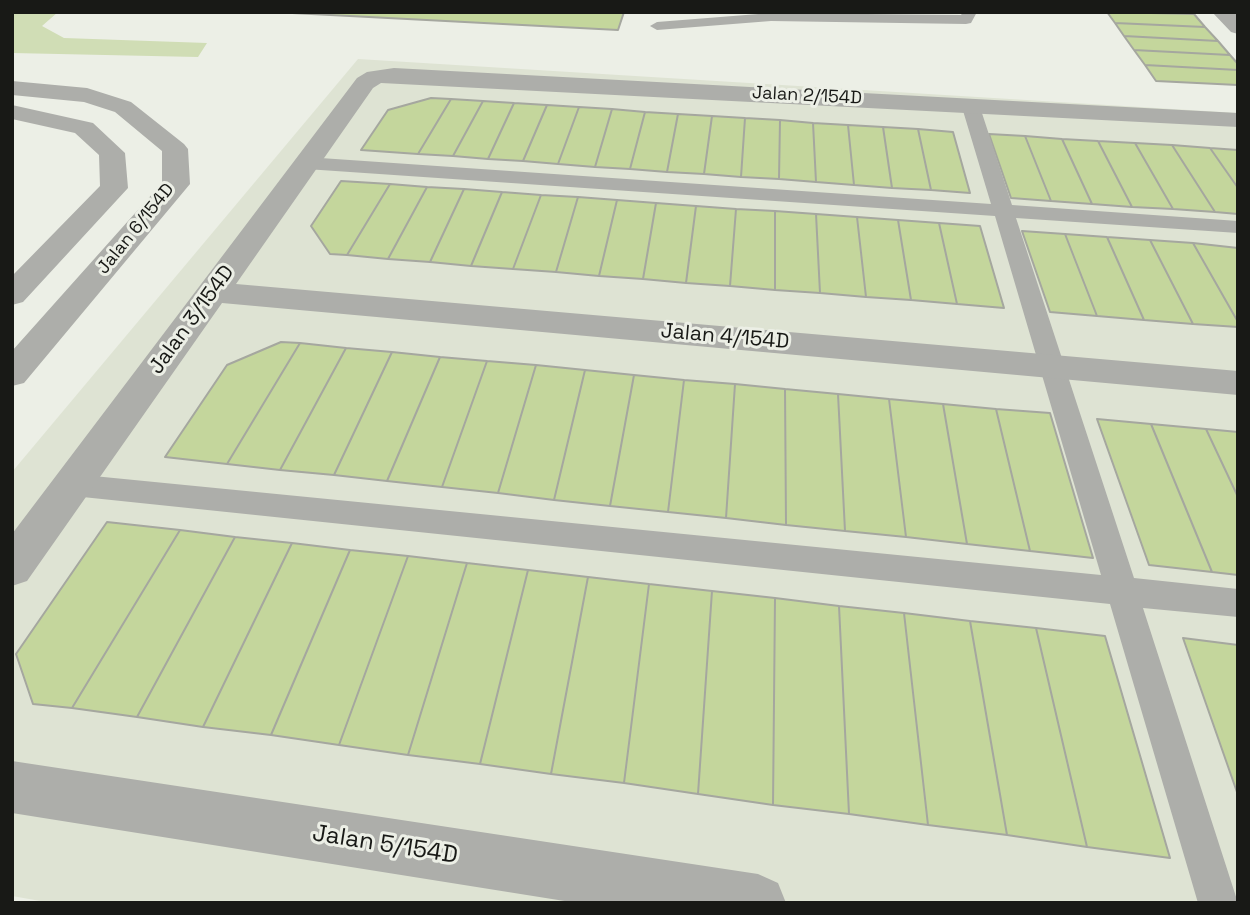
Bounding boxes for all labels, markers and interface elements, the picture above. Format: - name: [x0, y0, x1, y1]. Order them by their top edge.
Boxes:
- street label: Jalan 2/154D: [752, 82, 862, 110]
- street label: Jalan 6/154D: [93, 179, 179, 279]
- street label: Jalan 3/154D: [144, 261, 240, 379]
- street label: Jalan 4/154D: [660, 319, 790, 355]
- street label: Jalan 5/154D: [310, 819, 460, 871]

